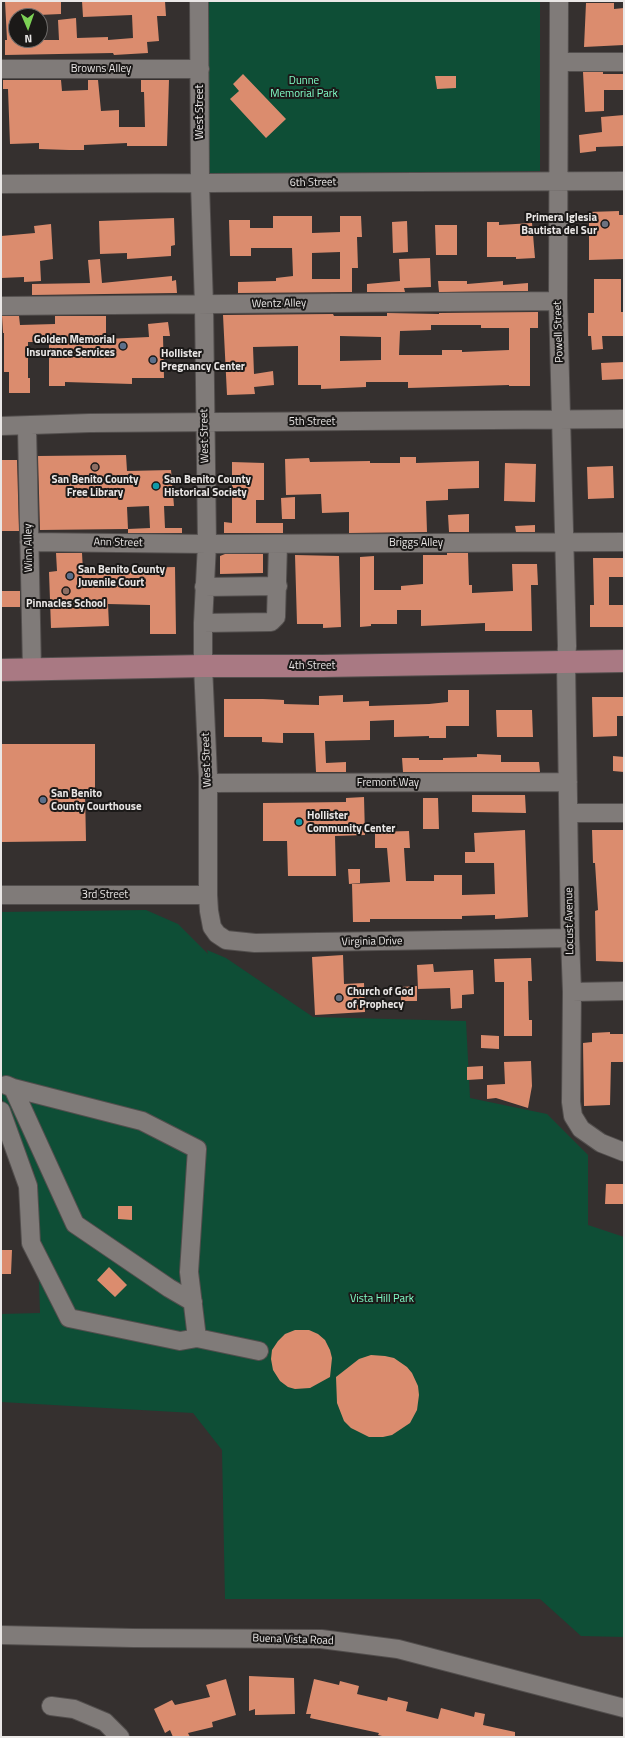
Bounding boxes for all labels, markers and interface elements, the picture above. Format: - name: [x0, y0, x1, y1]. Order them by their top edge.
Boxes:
- north arrow: [8, 8, 48, 48]
- text: N: [24, 31, 32, 47]
- street label: Browns Alley: [71, 62, 131, 76]
- park label: Dunne Memorial Park: [270, 74, 338, 100]
- street label: West Street: [193, 85, 207, 139]
- street label: 6th Street: [290, 176, 336, 190]
- place label: Primera Iglesia Bautista del Sur: [521, 211, 597, 237]
- marker: Primera Iglesia Bautista del Sur: [600, 219, 610, 229]
- street label: Wentz Alley: [252, 297, 306, 311]
- street label: Powell Street: [551, 301, 567, 363]
- place label: Golden Memorial Insurance Services: [26, 333, 115, 359]
- marker: Golden Memorial Insurance Services: [118, 341, 128, 351]
- place label: Hollister Pregnancy Center: [161, 347, 245, 373]
- marker: Hollister Pregnancy Center: [148, 355, 158, 365]
- street label: West Street: [198, 408, 212, 464]
- street label: 5th Street: [289, 415, 335, 429]
- marker: San Benito County Free Library: [90, 462, 100, 472]
- place label: San Benito County Free Library: [51, 473, 139, 499]
- place label: San Benito County Historical Society: [164, 473, 251, 499]
- marker: San Benito County Historical Society: [151, 481, 161, 491]
- street label: Winn Alley: [22, 523, 36, 573]
- street label: Ann Street: [93, 536, 143, 550]
- street label: Briggs Alley: [389, 536, 443, 550]
- place label: San Benito County Juvenile Court: [78, 563, 165, 589]
- marker: San Benito County Juvenile Court: [65, 571, 75, 581]
- marker: Pinnacles School: [61, 586, 71, 596]
- place label: Pinnacles School: [26, 597, 106, 611]
- street label: 4th Street: [289, 659, 335, 673]
- street label: West Street: [199, 732, 215, 788]
- street label: Fremont Way: [357, 776, 419, 790]
- place label: San Benito County Courthouse: [51, 787, 142, 813]
- marker: San Benito County Courthouse: [38, 795, 48, 805]
- place label: Hollister Community Center: [307, 809, 395, 835]
- marker: Hollister Community Center: [294, 817, 304, 827]
- street label: Locust Avenue: [563, 887, 577, 955]
- street label: 3rd Street: [82, 888, 128, 902]
- street label: Virginia Drive: [341, 935, 403, 949]
- place label: Church of God of Prophecy: [347, 985, 413, 1011]
- marker: Church of God of Prophecy: [334, 993, 344, 1003]
- park label: Vista Hill Park: [350, 1292, 414, 1306]
- street label: Buena Vista Road: [252, 1632, 334, 1648]

